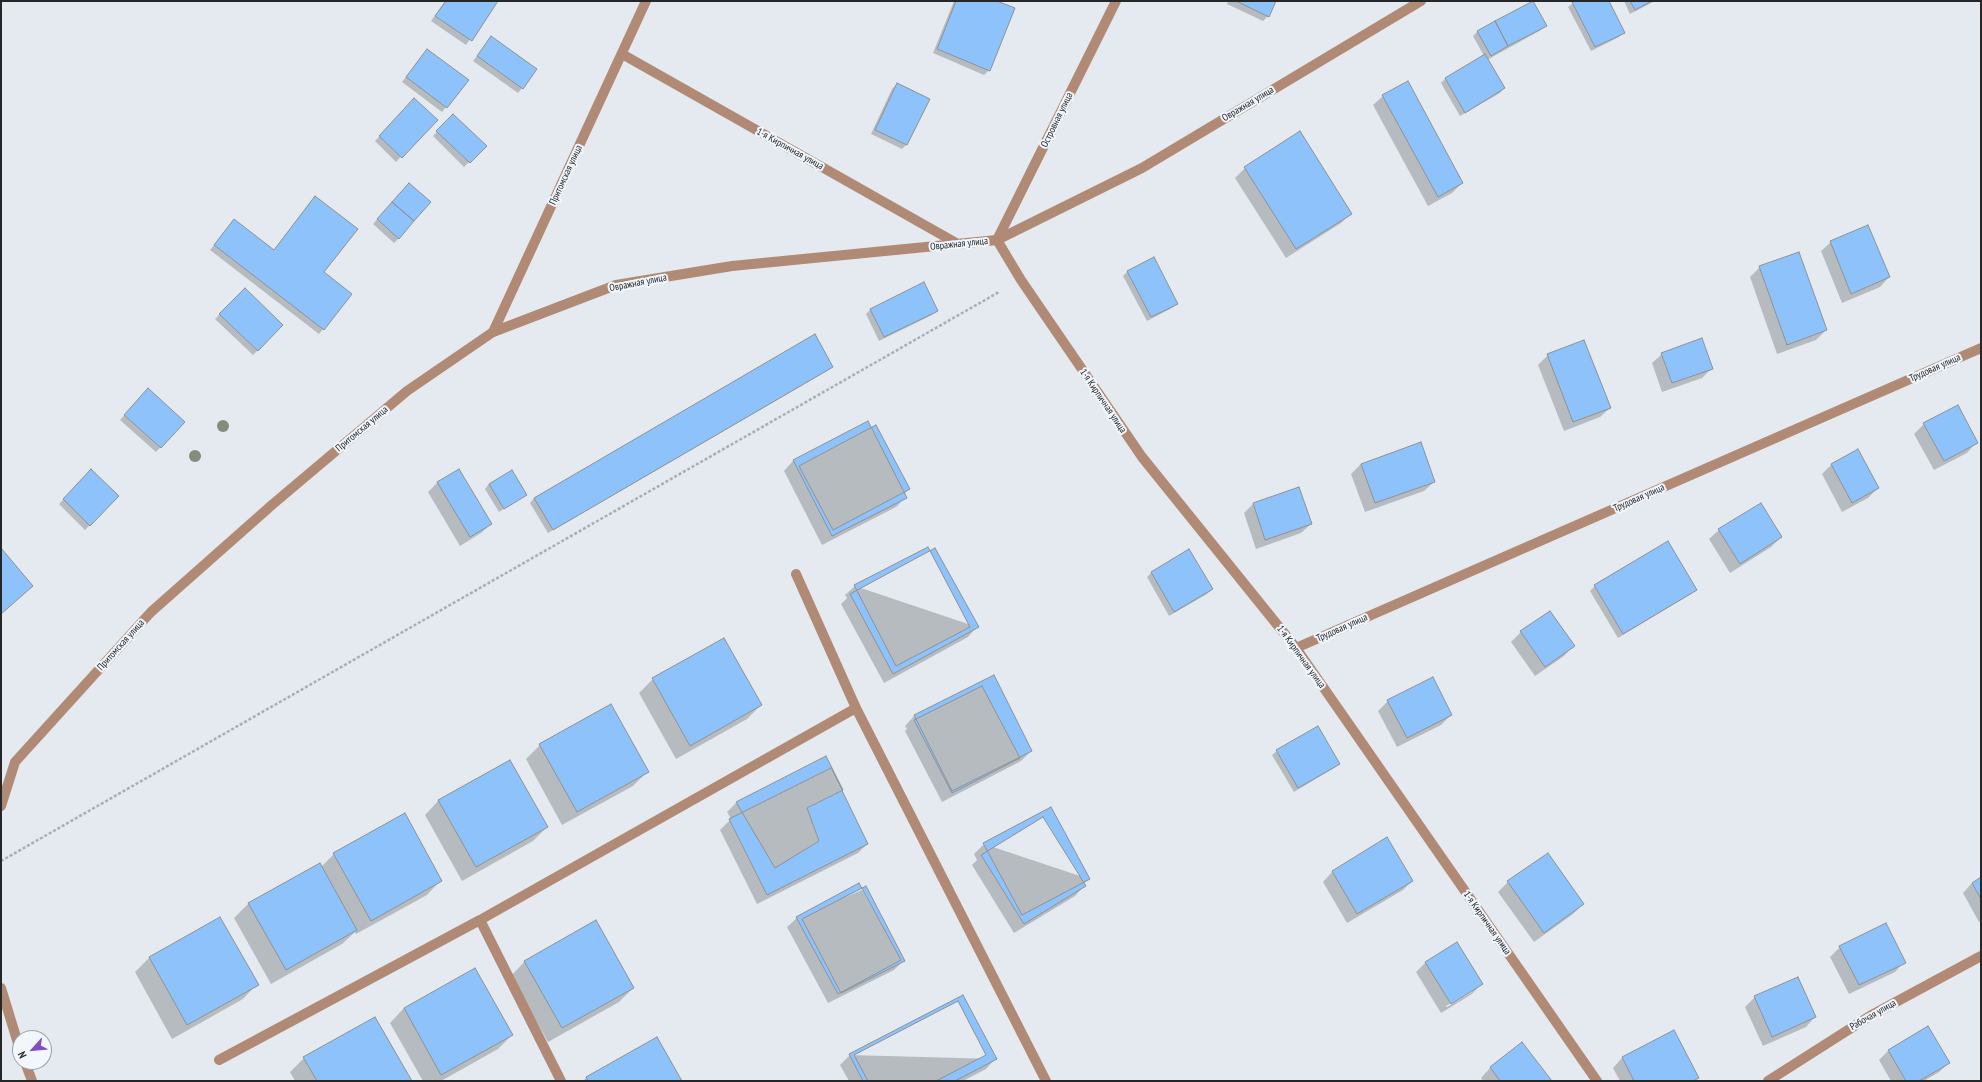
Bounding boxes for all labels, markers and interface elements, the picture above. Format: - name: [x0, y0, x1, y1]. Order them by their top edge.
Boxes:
- street label: Овражная улица: [1220, 84, 1276, 124]
- street label: Островная улица: [1039, 91, 1075, 149]
- street label: 1-я Кирпичная улица: [754, 126, 826, 172]
- street label: Притомская улица: [547, 143, 585, 207]
- street label: Овражная улица: [929, 235, 989, 253]
- street label: Овражная улица: [608, 272, 668, 294]
- street label: Трудовая улица: [1908, 351, 1962, 385]
- street label: 1-я Кирпичная улица: [1077, 367, 1129, 435]
- street label: Притомская улица: [333, 404, 391, 454]
- street label: Трудовая улица: [1612, 481, 1666, 515]
- street label: Трудовая улица: [1315, 611, 1369, 645]
- street label: Притомская улица: [95, 617, 147, 673]
- street label: 1-я Кирпичная улица: [1274, 623, 1328, 691]
- street label: 1-я Кирпичная улица: [1461, 889, 1513, 957]
- street label: Рабочая улица: [1848, 997, 1898, 1033]
- north arrow: [12, 1030, 52, 1070]
- text: N: [15, 1049, 30, 1061]

